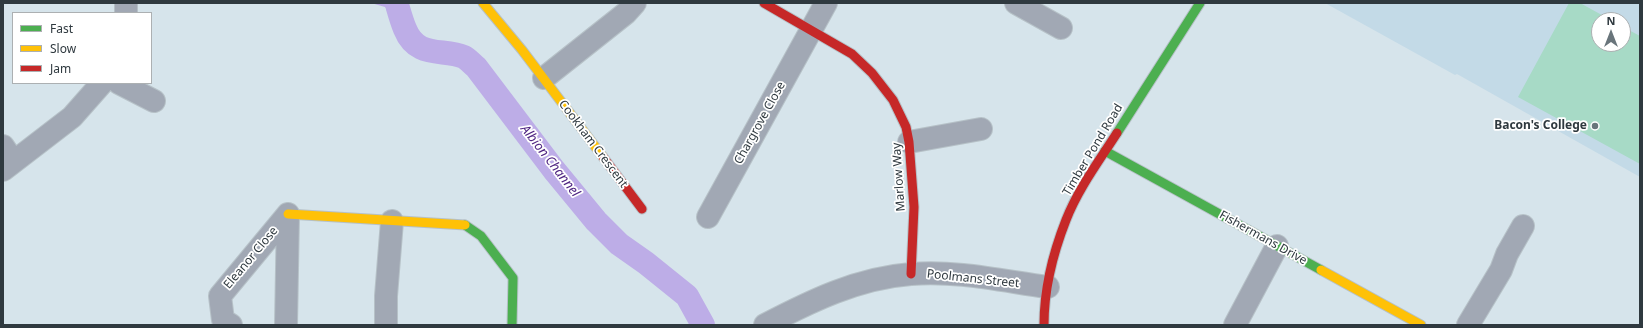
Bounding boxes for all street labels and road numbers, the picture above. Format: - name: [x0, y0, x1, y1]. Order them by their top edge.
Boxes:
- street label: Chargrove Close: [731, 79, 789, 167]
- street label: Cookham Crescent: [555, 97, 631, 191]
- street label: Timber Pond Road: [1060, 102, 1126, 198]
- street label: Marlow Way: [889, 142, 909, 212]
- street label: Fishermans Drive: [1217, 208, 1309, 268]
- street label: Eleanor Close: [221, 224, 281, 292]
- street label: Poolmans Street: [926, 267, 1020, 291]

